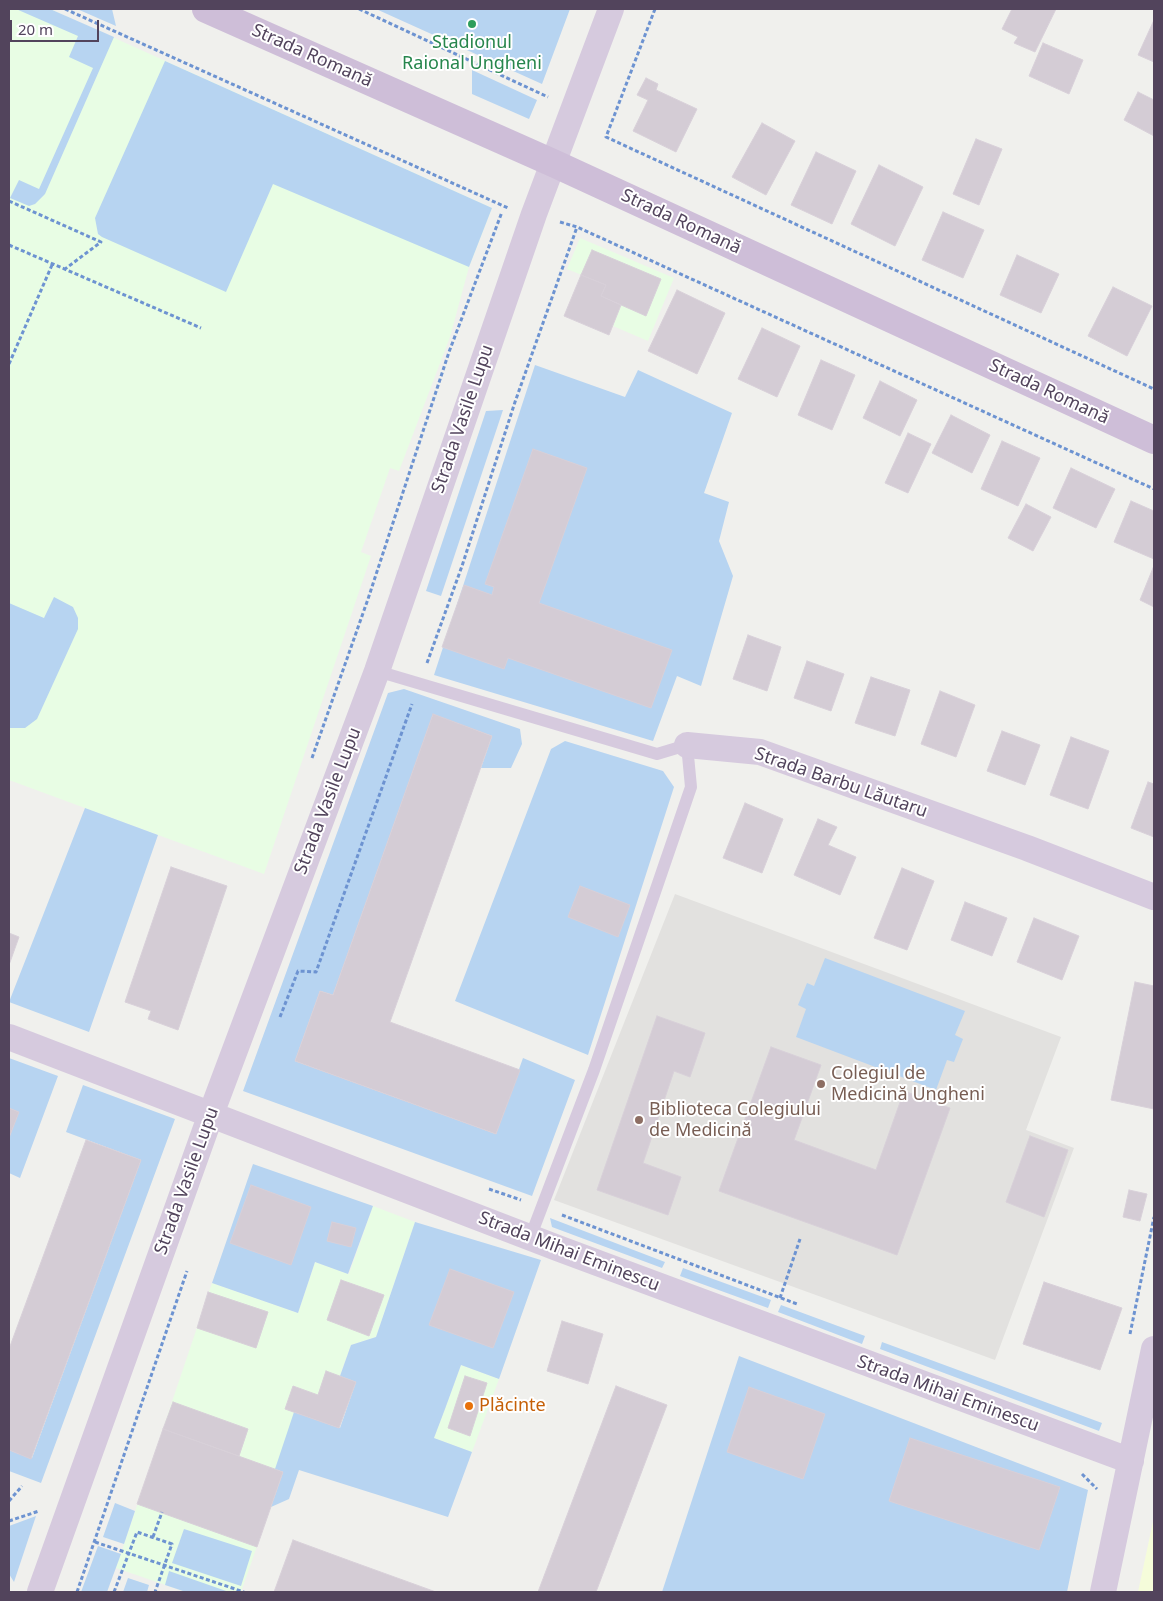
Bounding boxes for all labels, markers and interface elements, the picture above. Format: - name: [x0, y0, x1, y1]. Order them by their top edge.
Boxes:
- scale bar: [12, 10, 101, 42]
- marker: Stadionul Raional Ungheni: [466, 18, 478, 30]
- text: 20 m: [18, 19, 53, 39]
- street label: Strada Romană: [248, 20, 376, 92]
- place label: Stadionul Raional Ungheni: [402, 32, 542, 74]
- street label: Strada Romană: [618, 185, 744, 259]
- street label: Strada Vasile Lupu: [427, 342, 499, 496]
- street label: Strada Romană: [986, 355, 1112, 429]
- street label: Strada Vasile Lupu: [290, 725, 366, 877]
- street label: Strada Barbu Lăutaru: [752, 743, 930, 823]
- place label: Colegiul de Medicină Ungheni: [831, 1063, 985, 1106]
- marker: Colegiul de Medicină Ungheni: [815, 1078, 827, 1090]
- place label: Biblioteca Colegiului de Medicină: [649, 1099, 821, 1142]
- street label: Strada Vasile Lupu: [150, 1104, 224, 1258]
- marker: Biblioteca Colegiului de Medicină: [633, 1114, 645, 1126]
- street label: Strada Mihai Eminescu: [475, 1208, 663, 1296]
- street label: Strada Mihai Eminescu: [854, 1351, 1042, 1437]
- place label: Plăcinte: [479, 1395, 546, 1417]
- marker: Plăcinte: [463, 1400, 475, 1412]

